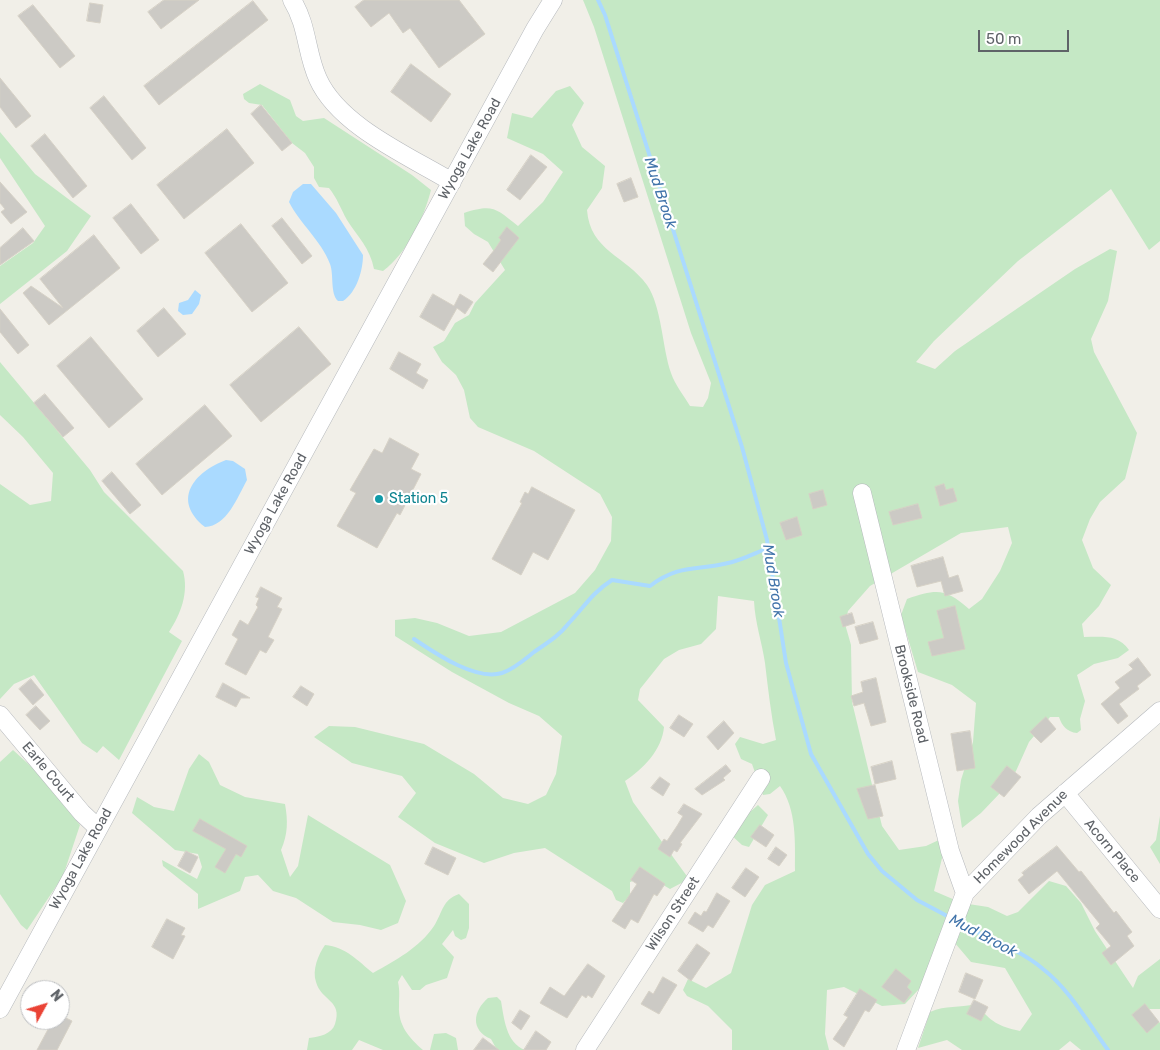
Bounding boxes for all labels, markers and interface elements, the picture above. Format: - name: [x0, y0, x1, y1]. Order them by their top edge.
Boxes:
- scale bar: [980, 20, 1071, 52]
- text: 50 m: [986, 30, 1021, 48]
- street label: Wyoga Lake Road: [435, 95, 505, 203]
- water label: Mud Brook: [640, 155, 680, 231]
- street label: Wyoga Lake Road: [241, 450, 311, 558]
- place label: Station 5: [389, 491, 448, 507]
- marker: Station 5: [373, 493, 385, 505]
- water label: Mud Brook: [758, 543, 788, 619]
- street label: Brookside Road: [891, 643, 931, 745]
- street label: Earle Court: [18, 739, 78, 805]
- street label: Homewood Avenue: [971, 787, 1071, 887]
- street label: Wyoga Lake Road: [46, 805, 116, 913]
- street label: Acorn Place: [1081, 816, 1143, 886]
- street label: Wilson Street: [643, 874, 703, 954]
- water label: Mud Brook: [946, 911, 1020, 961]
- north arrow: [20, 980, 70, 1030]
- text: N: [46, 987, 66, 1005]

